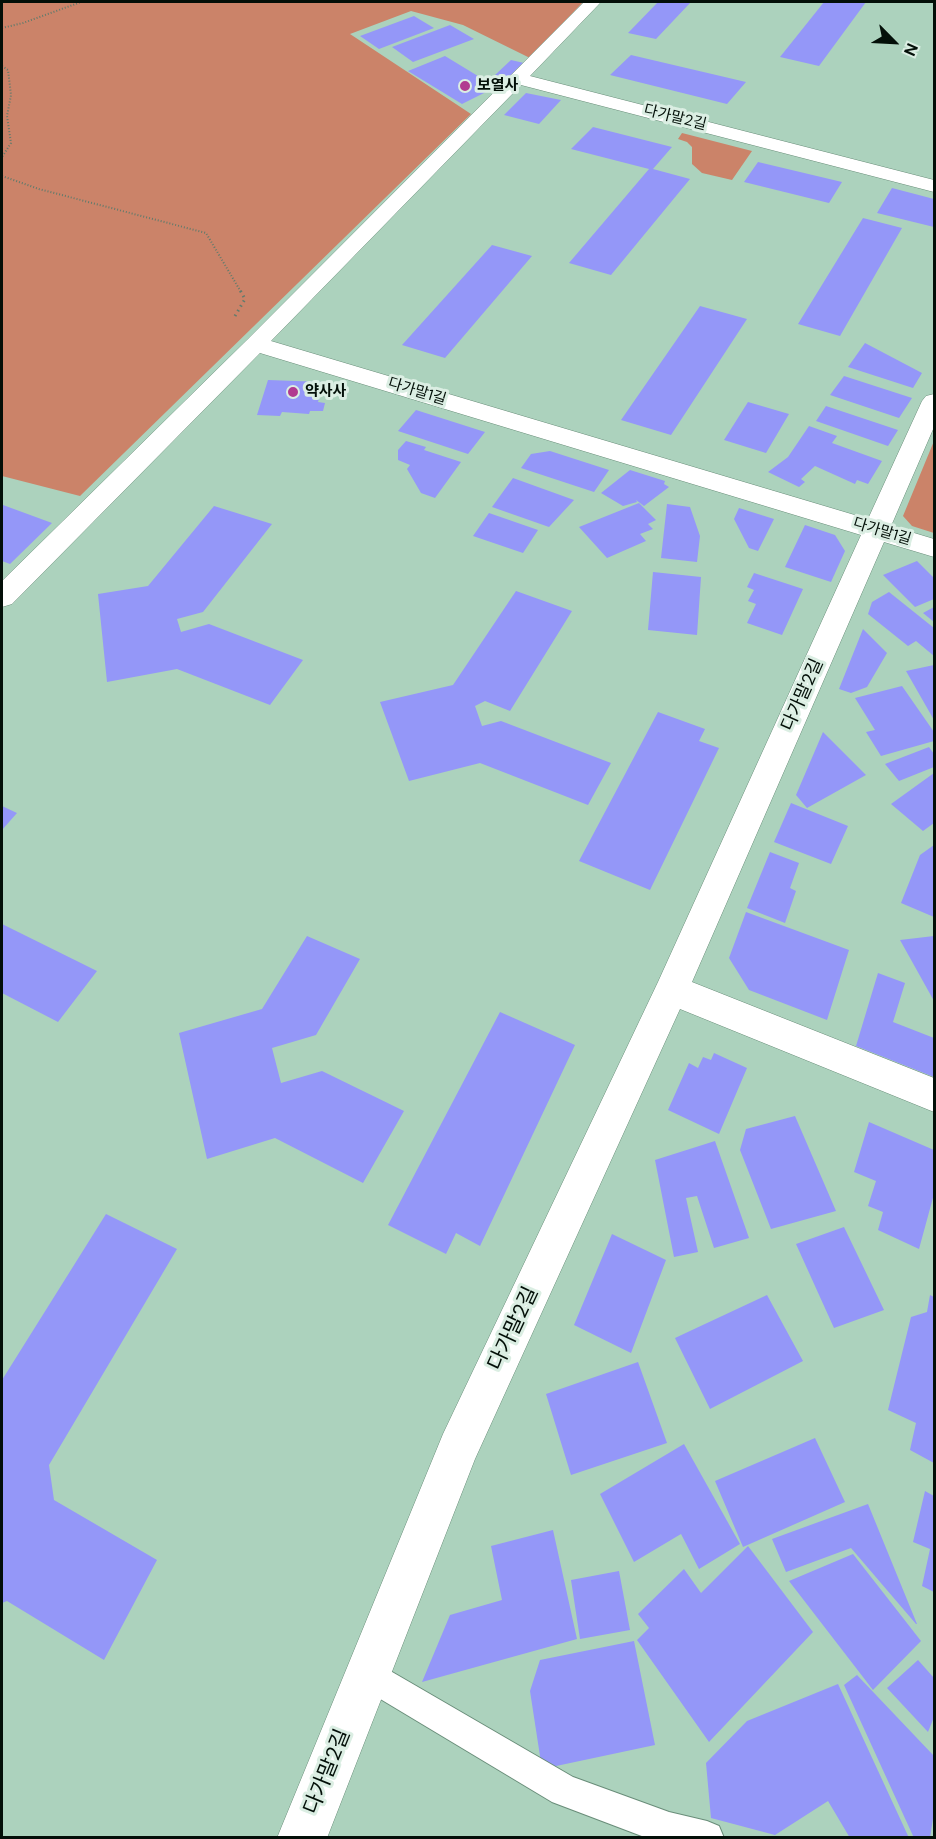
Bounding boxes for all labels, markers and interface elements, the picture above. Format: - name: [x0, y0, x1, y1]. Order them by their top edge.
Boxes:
- north arrow: [864, 12, 924, 72]
- text: N: [899, 40, 923, 59]
- place label: 보열사: [477, 77, 518, 95]
- marker: 보열사: [458, 79, 472, 93]
- street label: 다가말2길: [642, 102, 708, 134]
- street label: 다가말1길: [386, 375, 448, 409]
- place label: 약사사: [305, 383, 346, 401]
- marker: 약사사: [286, 385, 300, 399]
- street label: 다가말1길: [851, 515, 913, 549]
- street label: 다가말2길: [778, 656, 828, 734]
- street label: 다가말2길: [484, 1283, 544, 1375]
- street label: 다가말2길: [300, 1726, 356, 1818]

